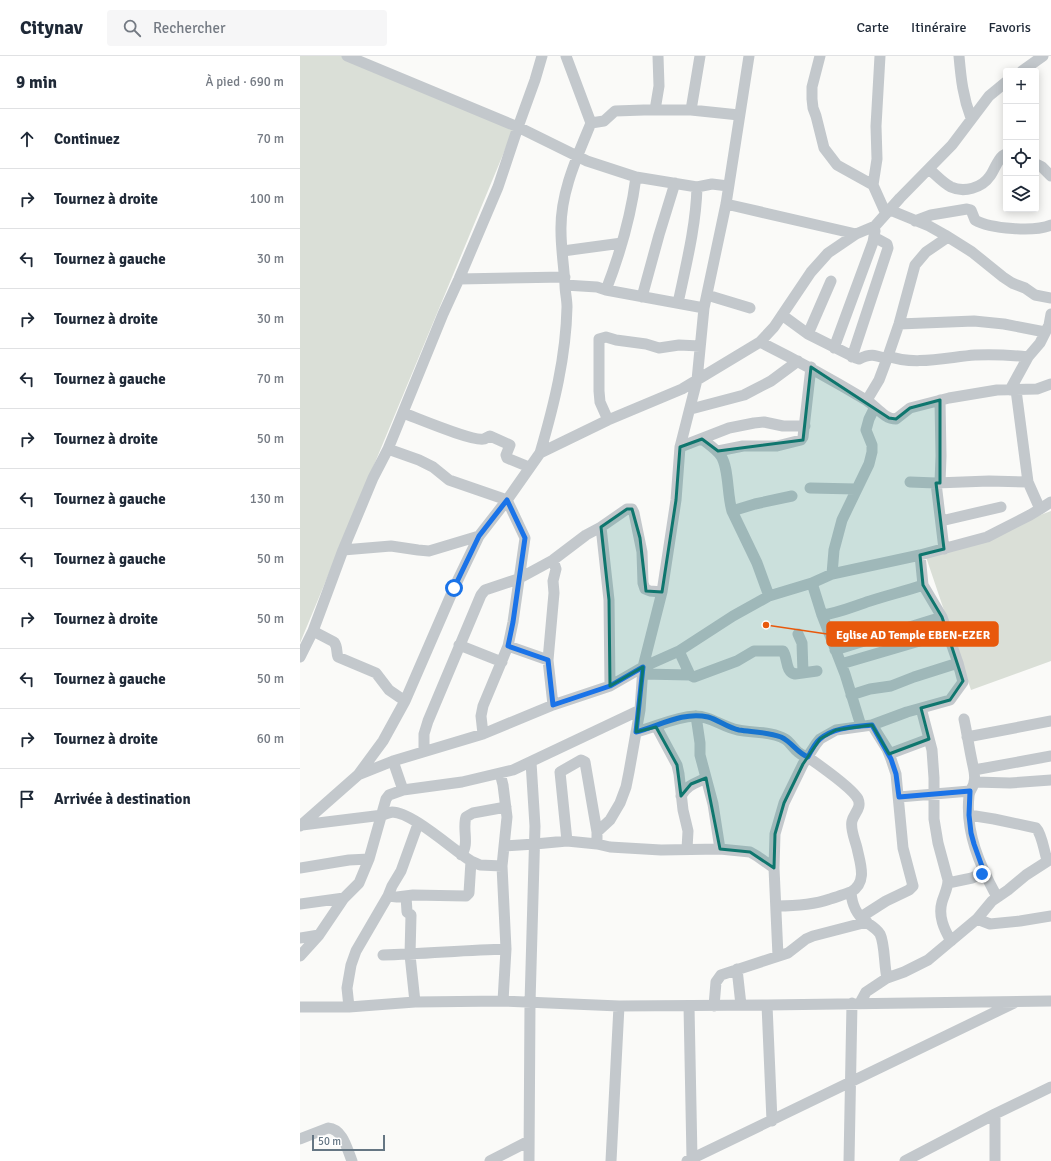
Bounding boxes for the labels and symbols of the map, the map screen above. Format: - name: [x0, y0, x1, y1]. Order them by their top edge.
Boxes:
- route start: [445, 579, 463, 597]
- callout: Eglise AD Temple EBEN-EZER: [827, 622, 998, 646]
- text: Eglise AD Temple EBEN-EZER: [836, 628, 991, 643]
- route end: [973, 865, 991, 883]
- scale bar: [312, 1133, 385, 1152]

